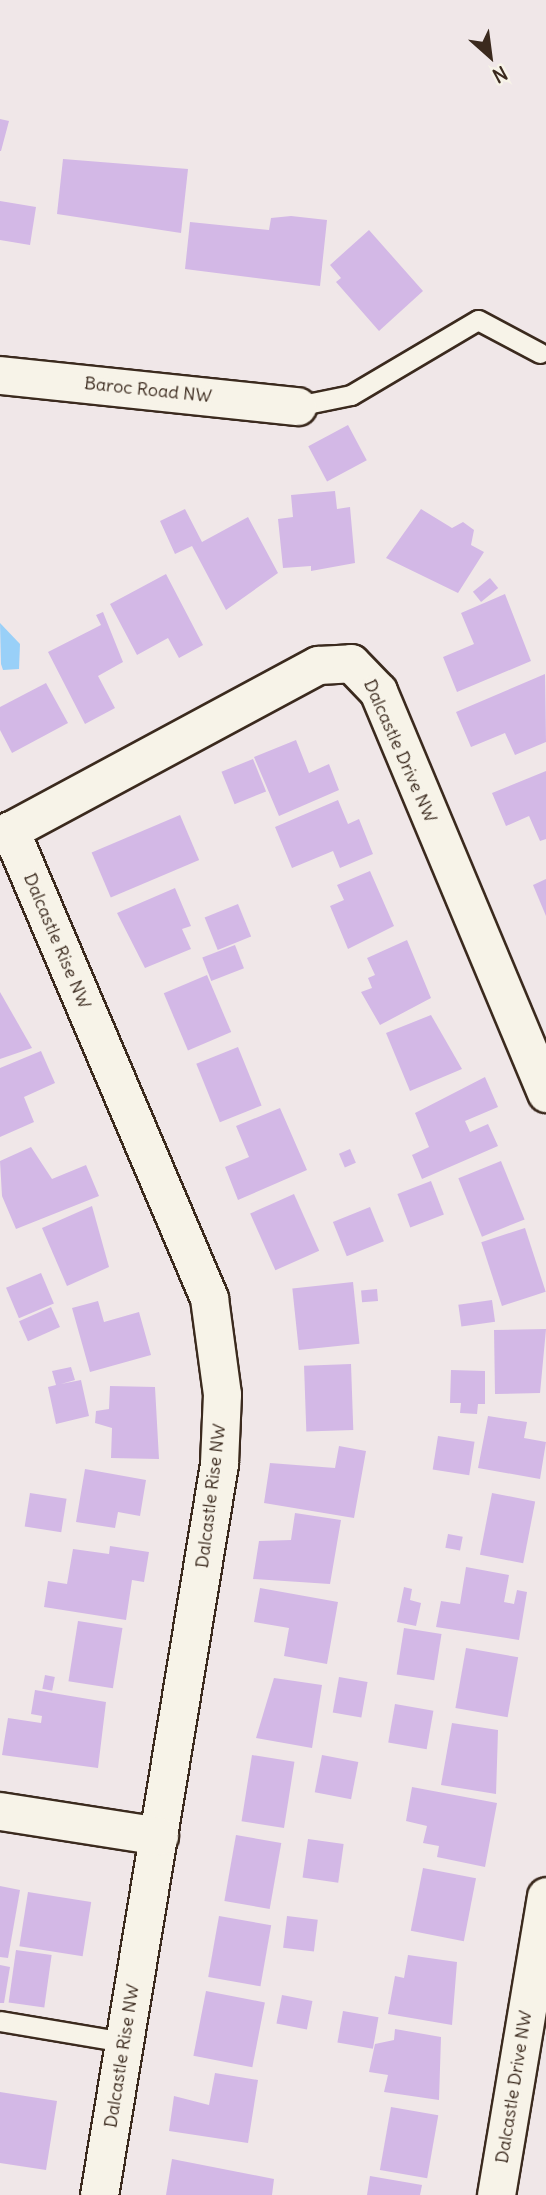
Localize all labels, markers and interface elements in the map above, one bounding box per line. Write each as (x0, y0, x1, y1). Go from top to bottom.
north arrow (455, 21, 525, 91)
text: N (488, 61, 511, 88)
street label: Baroc Road NW (83, 373, 213, 407)
street label: Dalcastle Drive NW (359, 676, 441, 826)
street label: Dalcastle Rise NW (19, 870, 95, 1012)
street label: Dalcastle Rise NW (191, 1423, 231, 1569)
street label: Dalcastle Rise NW (100, 1983, 144, 2129)
street label: Dalcastle Drive NW (491, 2009, 537, 2165)

